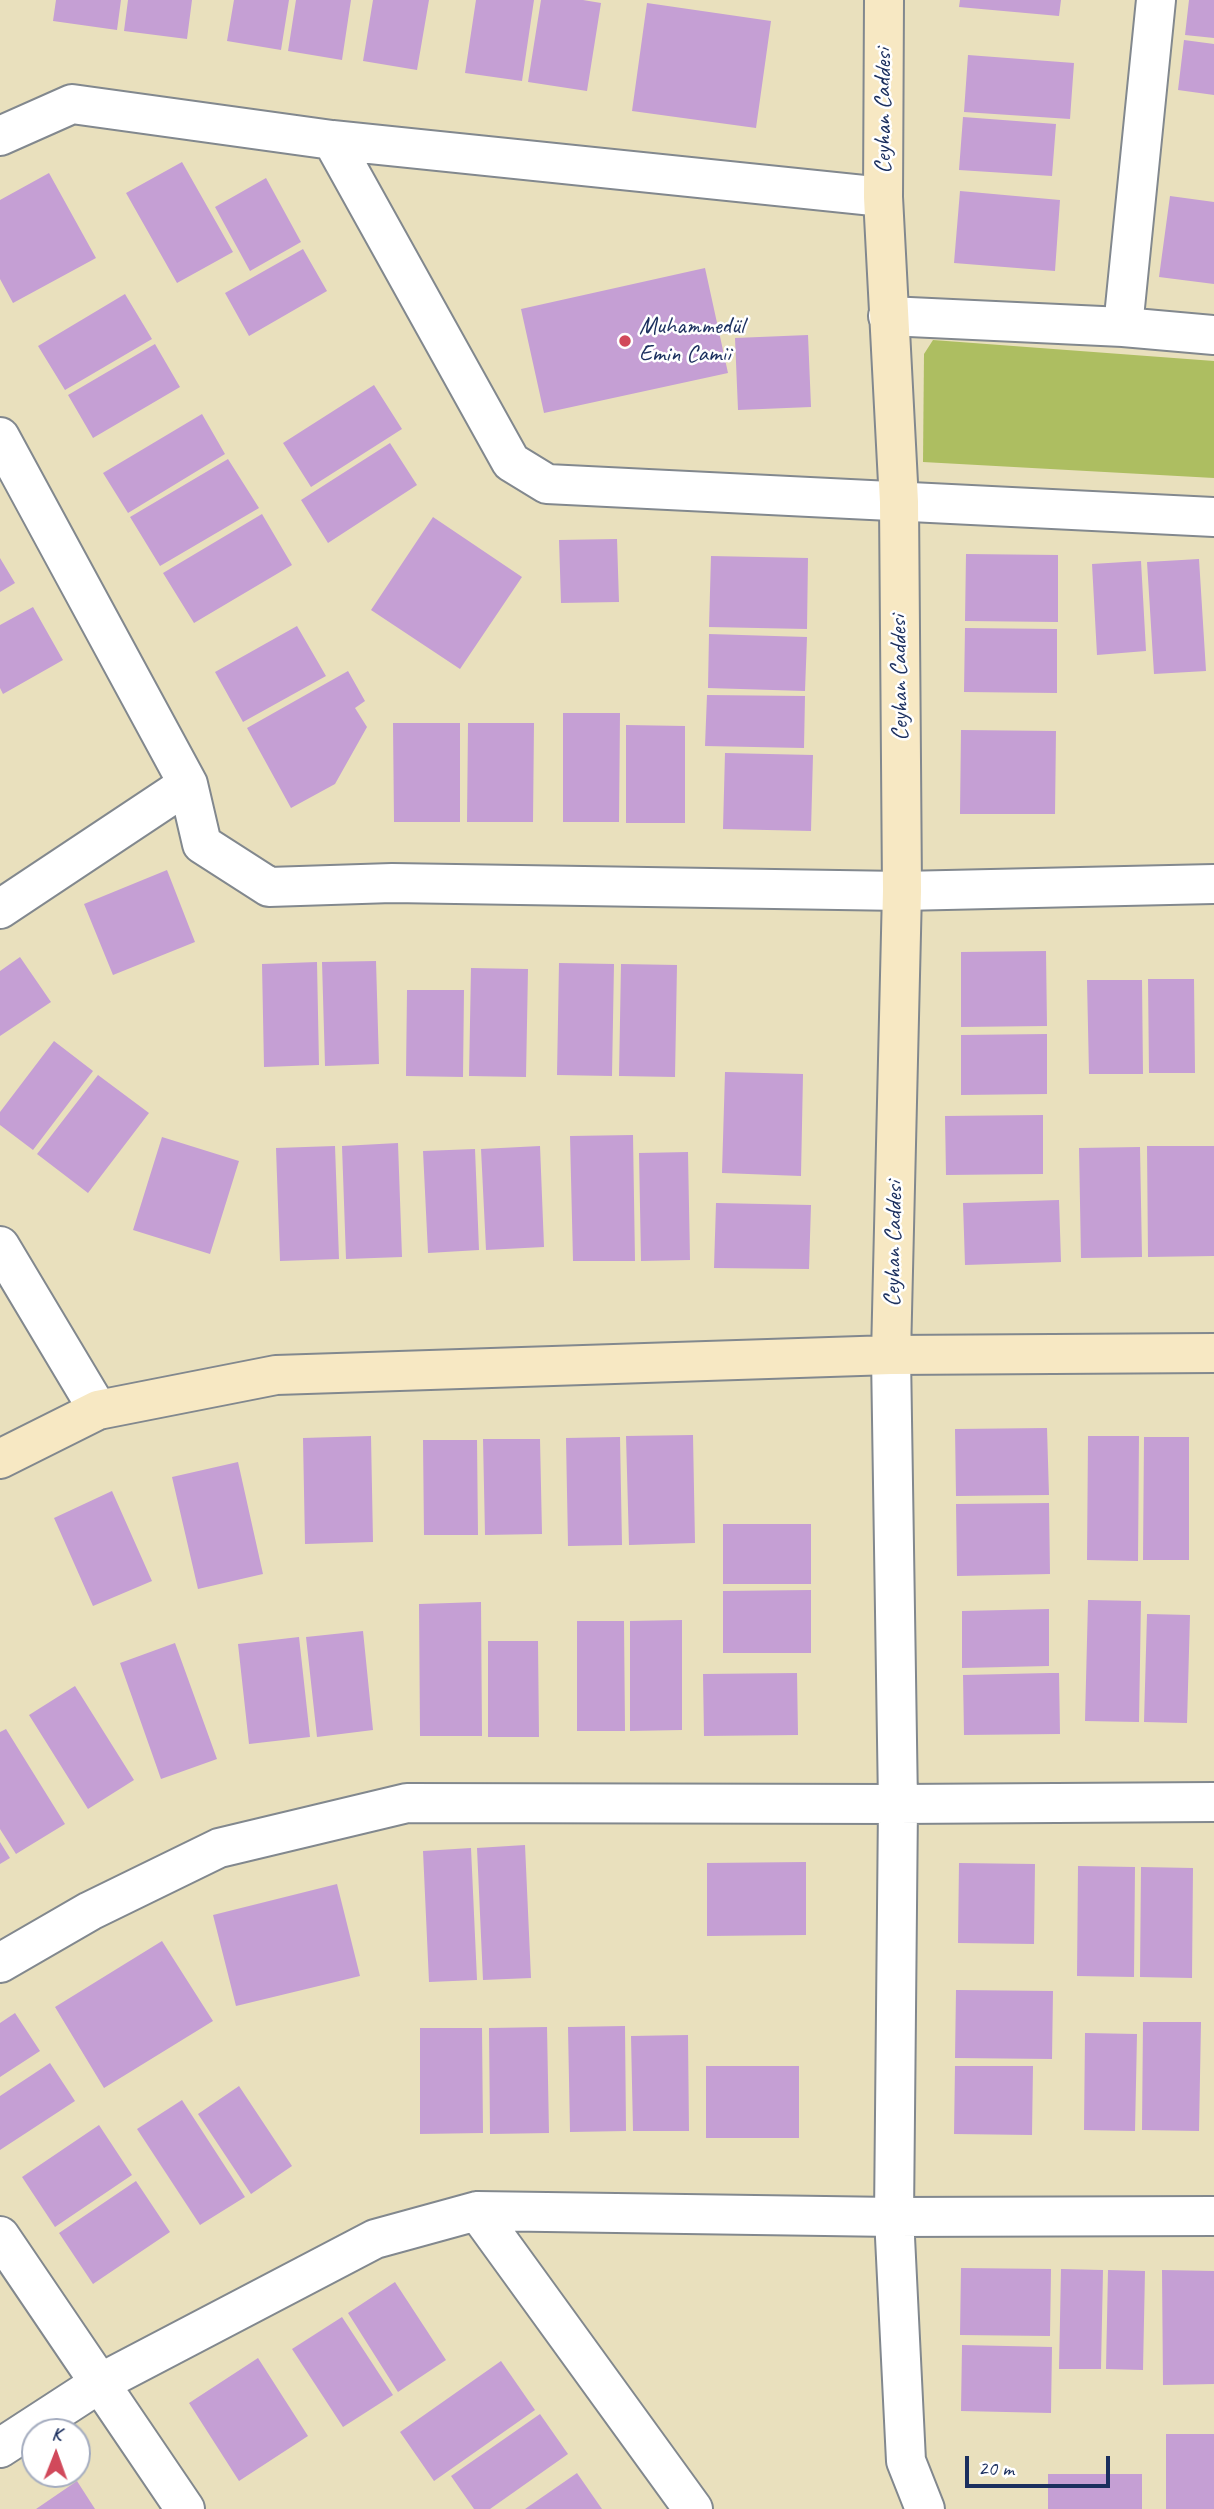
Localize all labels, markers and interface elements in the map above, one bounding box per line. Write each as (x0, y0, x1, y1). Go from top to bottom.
street label: Ceyhan Caddesi (870, 48, 898, 174)
place label: Muhammedül Emin Camii (639, 313, 744, 369)
marker: Muhammedül Emin Camii (617, 333, 633, 349)
street label: Ceyhan Caddesi (885, 615, 915, 741)
street label: Ceyhan Caddesi (879, 1181, 909, 1307)
north arrow (21, 2418, 91, 2488)
text: K (51, 2422, 61, 2446)
scale bar (969, 2442, 1114, 2486)
text: 20 m (978, 2455, 1014, 2481)

